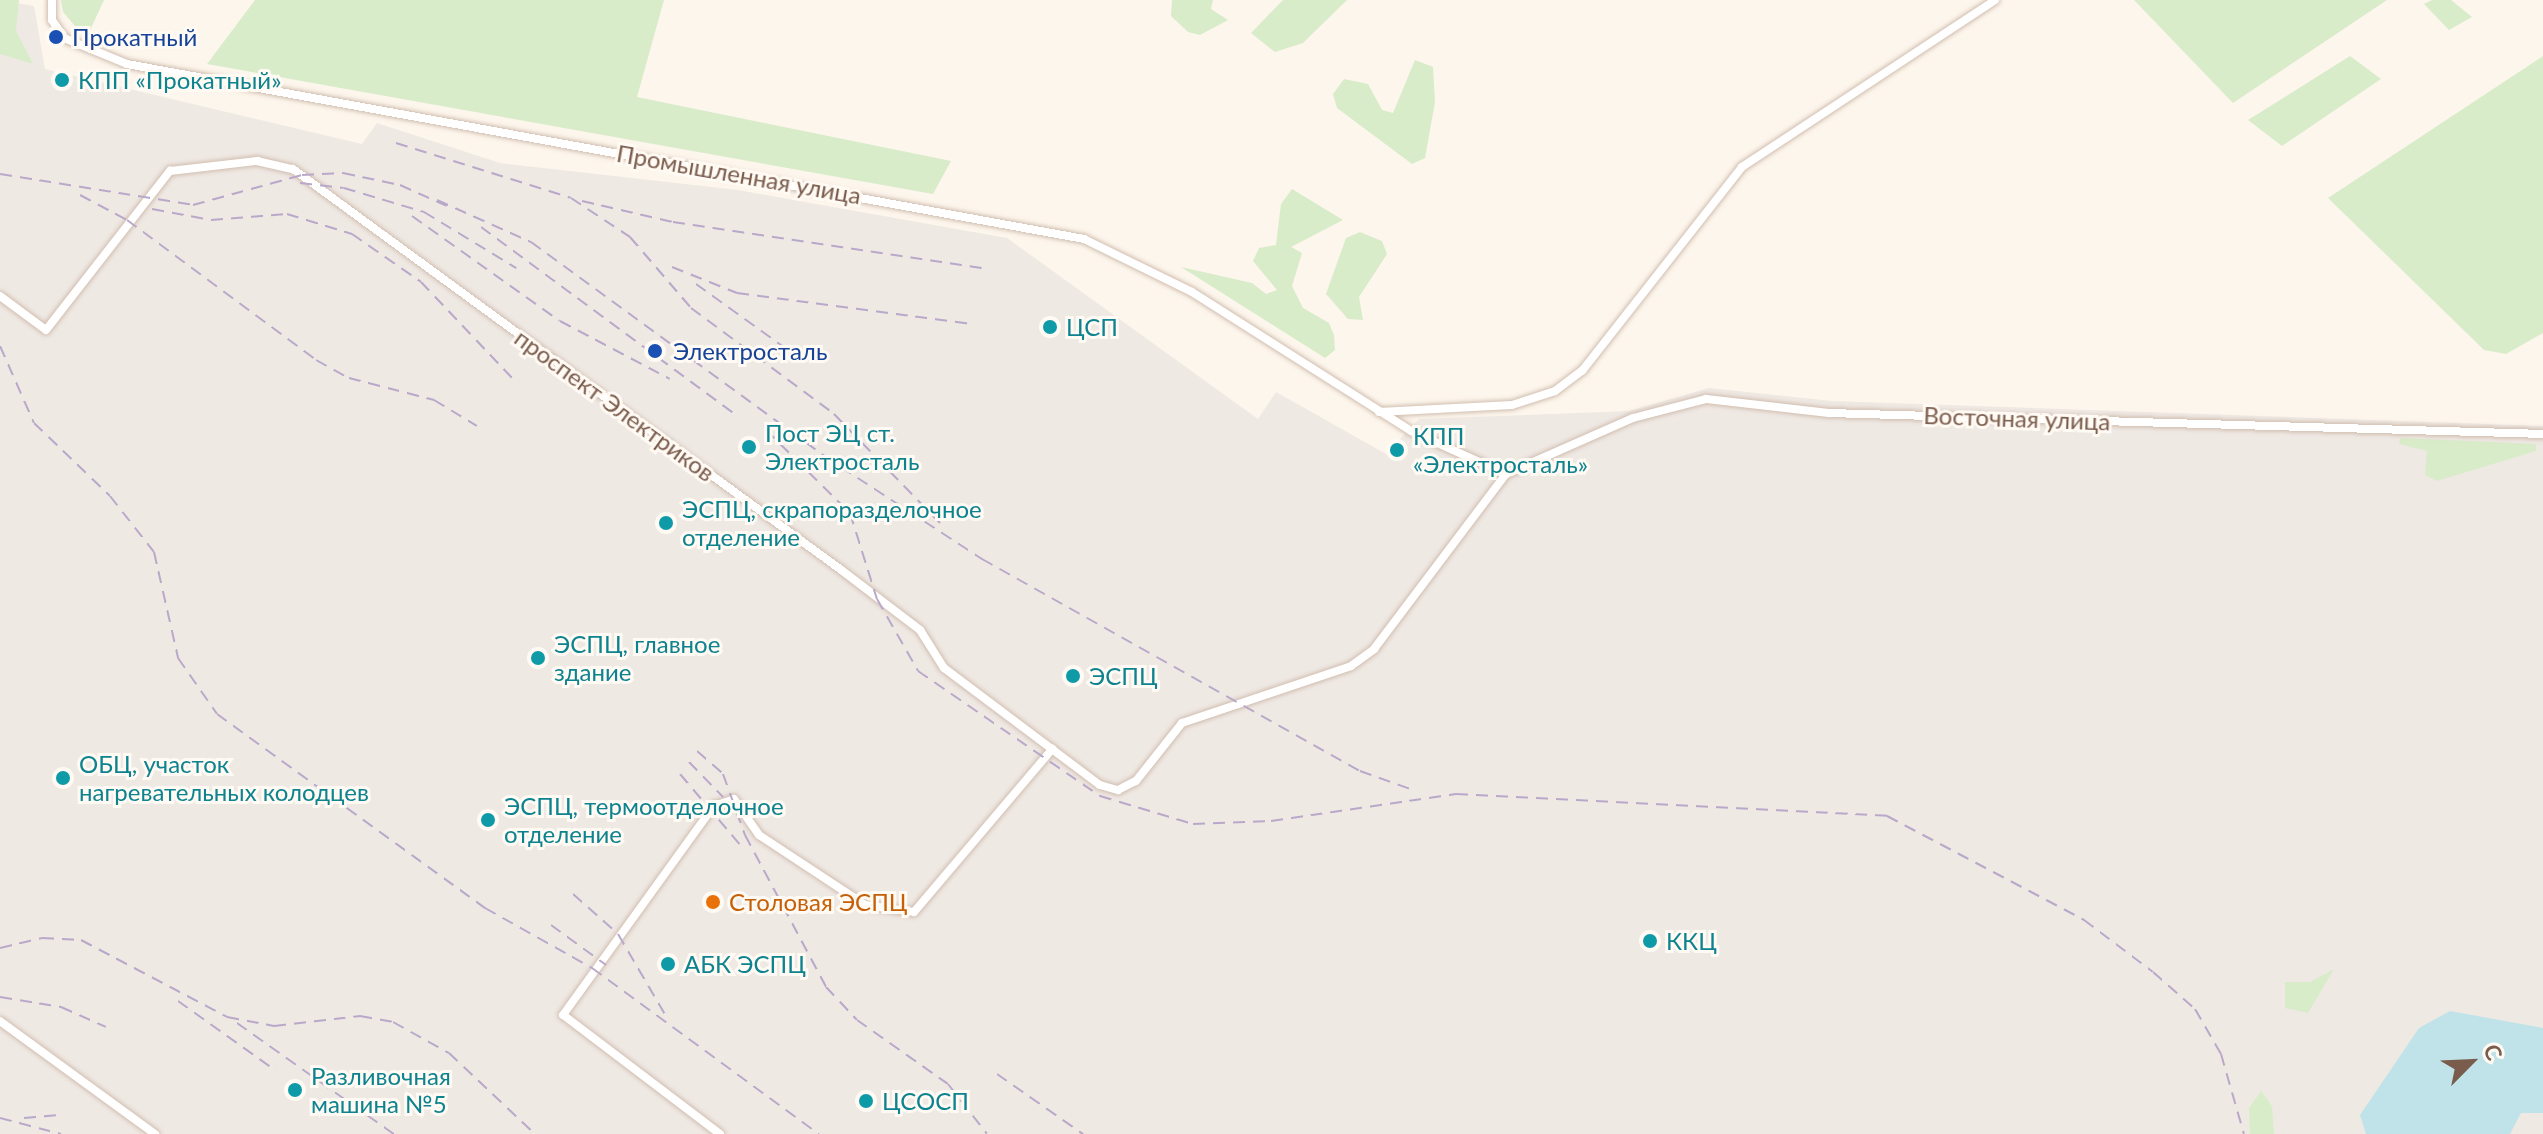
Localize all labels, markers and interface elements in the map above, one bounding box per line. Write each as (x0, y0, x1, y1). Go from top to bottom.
place label: Прокатный (72, 23, 197, 51)
marker: Прокатный (47, 28, 65, 46)
place label: КПП «Прокатный» (78, 66, 281, 94)
marker: КПП «Прокатный» (53, 71, 71, 89)
street label: Промышленная улица (615, 138, 863, 210)
place label: ЦСП (1066, 313, 1118, 341)
marker: ЦСП (1041, 318, 1059, 336)
street label: проспект Электриков (509, 323, 721, 487)
place label: Электросталь (673, 337, 827, 365)
marker: Электросталь (644, 340, 666, 362)
street label: Восточная улица (1923, 400, 2111, 436)
place label: Пост ЭЦ ст. Электросталь (765, 419, 919, 475)
place label: КПП «Электросталь» (1413, 422, 1588, 478)
marker: Пост ЭЦ ст. Электросталь (740, 438, 758, 456)
marker: КПП «Электросталь» (1388, 441, 1406, 459)
place label: ЭСПЦ, скрапоразделочное отделение (682, 495, 982, 551)
marker: ЭСПЦ, скрапоразделочное отделение (657, 514, 675, 532)
place label: ЭСПЦ, главное здание (554, 630, 720, 686)
marker: ЭСПЦ, главное здание (529, 649, 547, 667)
place label: ЭСПЦ (1089, 662, 1158, 690)
marker: ЭСПЦ (1064, 667, 1082, 685)
place label: ОБЦ, участок нагревательных колодцев (79, 750, 369, 806)
marker: ОБЦ, участок нагревательных колодцев (54, 769, 72, 787)
place label: ЭСПЦ, термоотделочное отделение (504, 792, 784, 848)
marker: ЭСПЦ, термоотделочное отделение (479, 811, 497, 829)
place label: Столовая ЭСПЦ (729, 888, 907, 916)
marker: Столовая ЭСПЦ (704, 893, 722, 911)
place label: ККЦ (1666, 927, 1717, 955)
marker: ККЦ (1641, 932, 1659, 950)
place label: АБК ЭСПЦ (684, 950, 806, 978)
marker: АБК ЭСПЦ (659, 955, 677, 973)
north arrow (2431, 1022, 2511, 1102)
text: С (2478, 1040, 2509, 1064)
place label: Разливочная машина №5 (311, 1062, 451, 1118)
marker: Разливочная машина №5 (286, 1081, 304, 1099)
place label: ЦСОСП (882, 1087, 969, 1115)
marker: ЦСОСП (857, 1092, 875, 1110)

